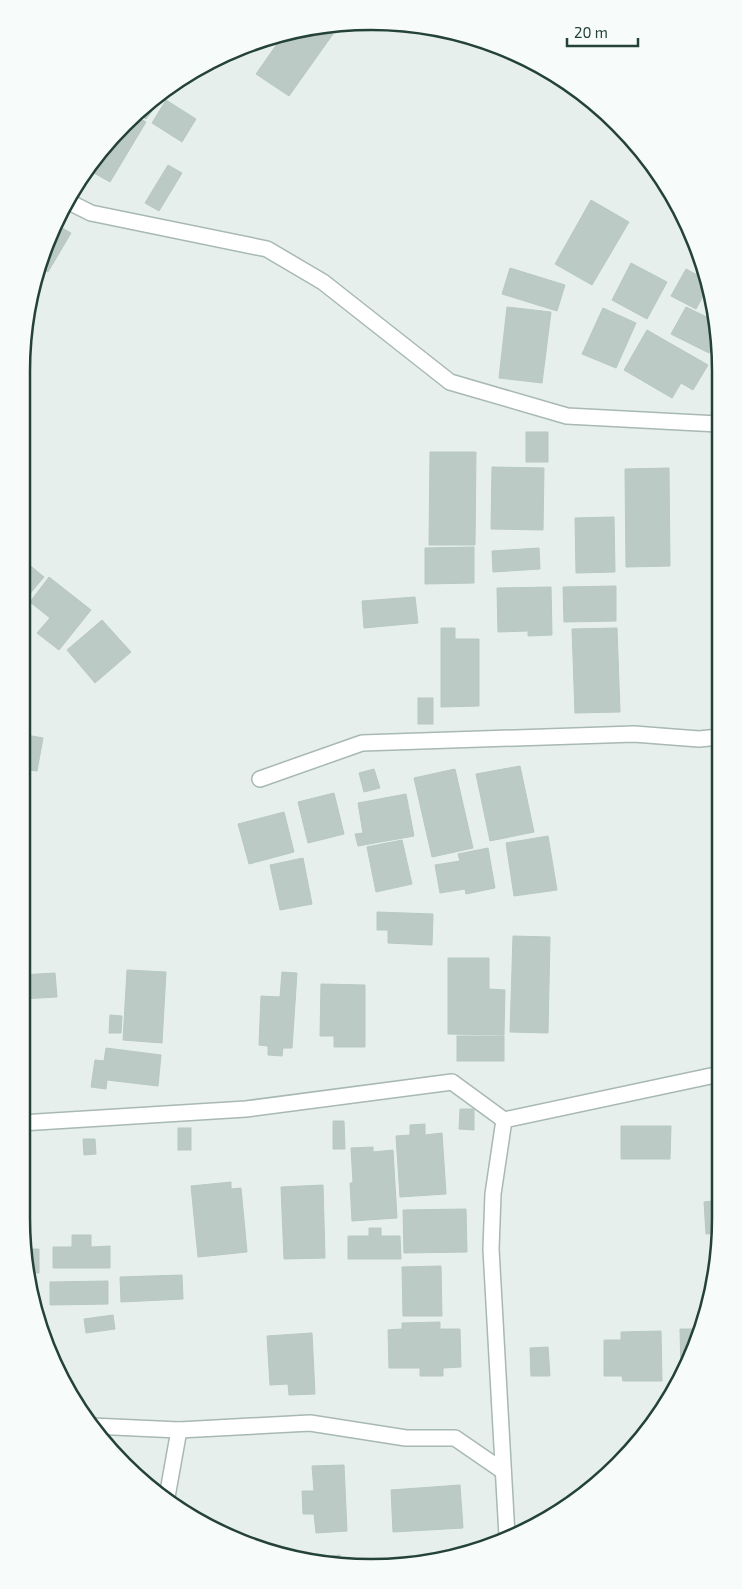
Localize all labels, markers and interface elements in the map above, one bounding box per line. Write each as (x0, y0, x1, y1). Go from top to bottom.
scale bar (567, 15, 638, 47)
text: 20 m (574, 23, 608, 41)

